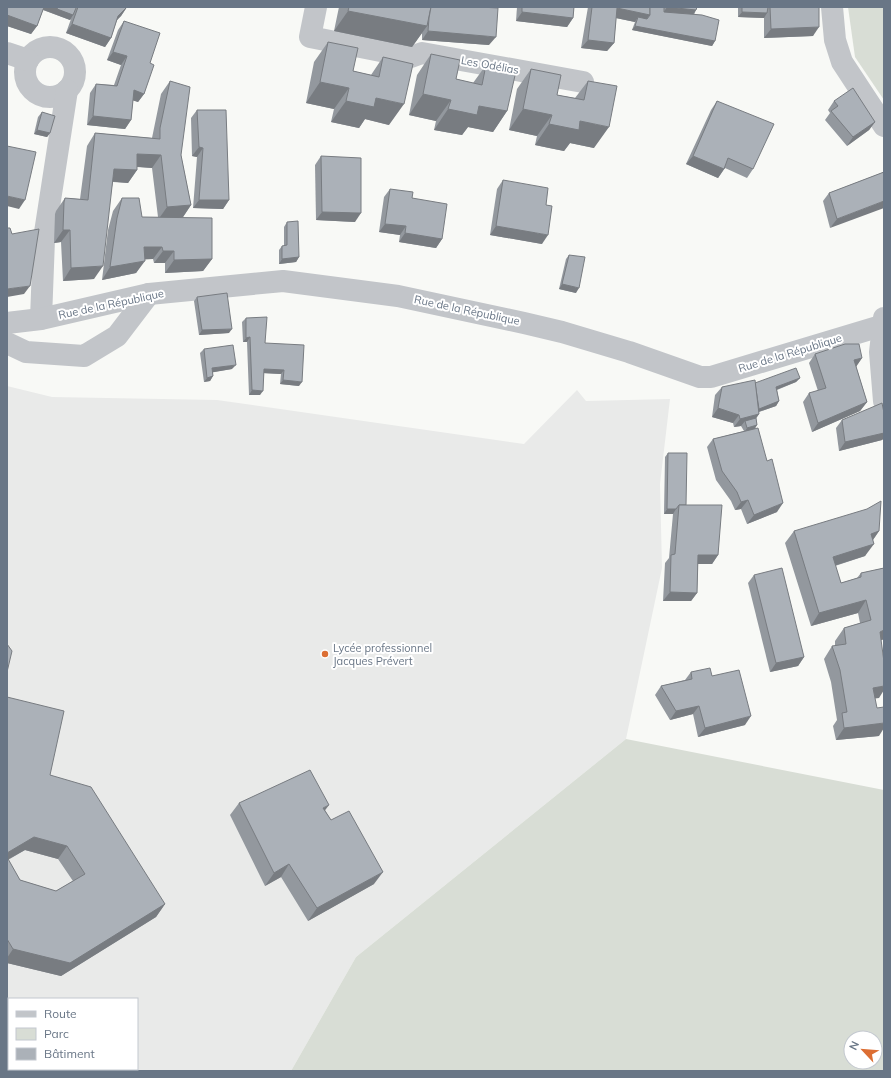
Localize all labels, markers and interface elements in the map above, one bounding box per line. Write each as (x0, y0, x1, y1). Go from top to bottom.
street label: Les Odélias (460, 53, 520, 77)
street label: Rue de la République (57, 286, 165, 322)
street label: Rue de la République (413, 292, 521, 328)
street label: Rue de la République (737, 331, 843, 375)
place label: Lycée professionnel Jacques Prévert (333, 641, 432, 668)
marker: Lycée professionnel Jacques Prévert (320, 649, 330, 659)
legend (8, 998, 138, 1070)
text: Route (44, 1006, 77, 1021)
text: Parc (44, 1026, 69, 1041)
north arrow (843, 1030, 883, 1070)
text: N (846, 1039, 862, 1052)
text: Bâtiment (44, 1046, 95, 1061)

